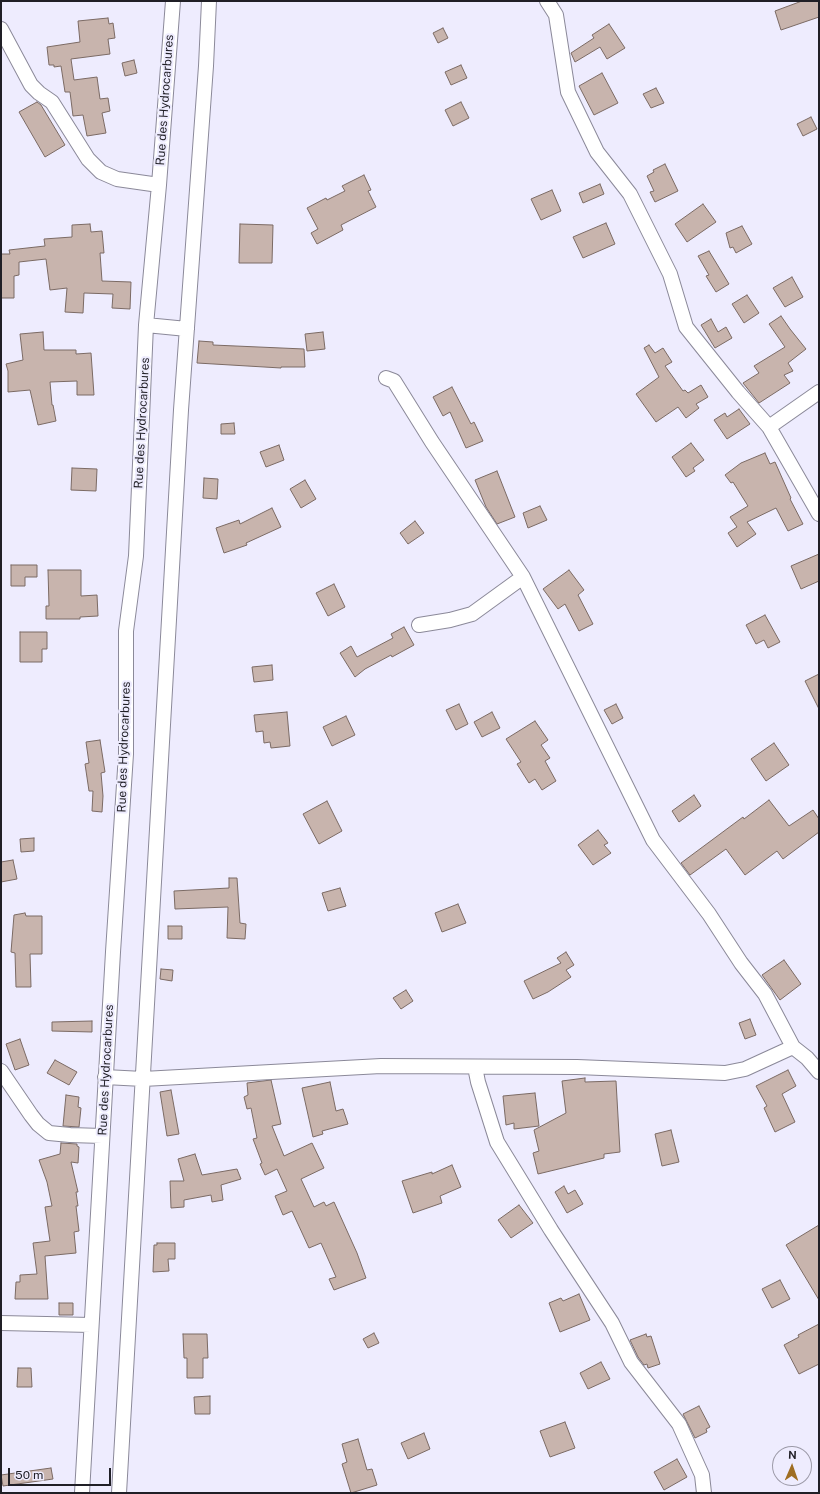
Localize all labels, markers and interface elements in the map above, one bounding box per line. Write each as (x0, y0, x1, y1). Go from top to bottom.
street label: Rue des Hydrocarbures (153, 34, 177, 166)
street label: Rue des Hydrocarbures (131, 357, 153, 489)
street label: Rue des Hydrocarbures (115, 681, 133, 813)
street label: Rue des Hydrocarbures (95, 1004, 117, 1136)
north arrow (772, 1446, 812, 1486)
text: N (788, 1449, 797, 1461)
scale bar (10, 1460, 113, 1486)
text: 50 m (15, 1468, 43, 1482)

